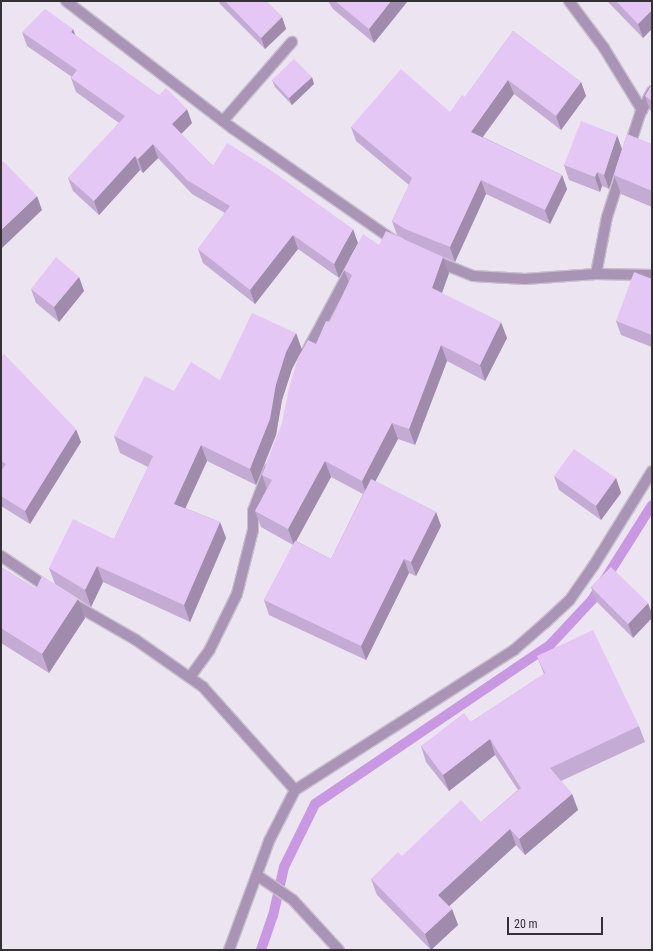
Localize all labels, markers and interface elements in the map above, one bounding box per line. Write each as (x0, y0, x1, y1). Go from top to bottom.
scale bar (509, 909, 605, 935)
text: 20 m (514, 917, 538, 931)

